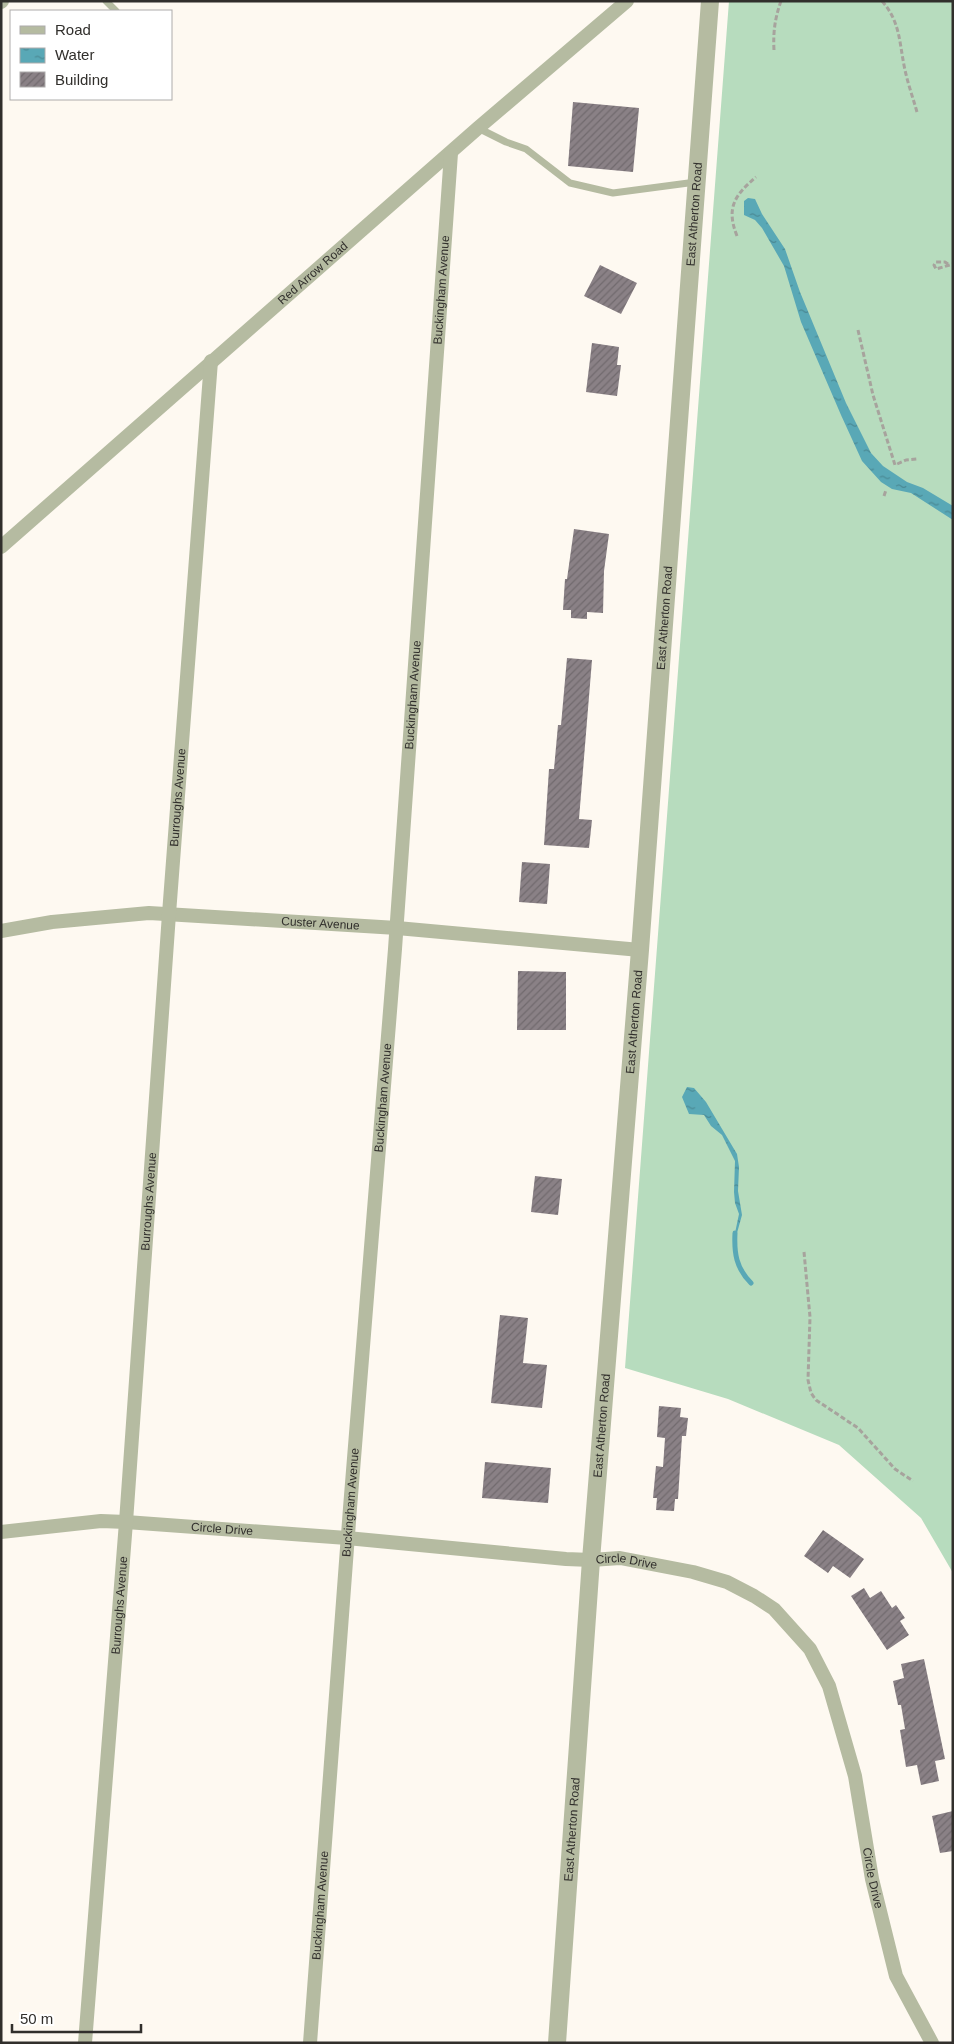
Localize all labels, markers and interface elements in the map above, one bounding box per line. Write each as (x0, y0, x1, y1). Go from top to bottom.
legend (10, 10, 172, 100)
text: Road (55, 21, 91, 38)
text: Water (55, 46, 94, 63)
text: Building (55, 71, 108, 88)
street label: East Atherton Road (683, 162, 705, 267)
street label: Buckingham Avenue (431, 235, 452, 345)
street label: Red Arrow Road (275, 239, 351, 307)
street label: East Atherton Road (654, 566, 675, 671)
street label: Buckingham Avenue (402, 640, 424, 750)
street label: Burroughs Avenue (167, 747, 189, 847)
street label: Custer Avenue (281, 914, 360, 933)
street label: East Atherton Road (623, 969, 645, 1074)
street label: Buckingham Avenue (372, 1042, 394, 1153)
street label: Burroughs Avenue (138, 1151, 159, 1251)
street label: East Atherton Road (591, 1373, 613, 1478)
street label: Buckingham Avenue (339, 1447, 362, 1558)
street label: Circle Drive (191, 1520, 254, 1538)
street label: Circle Drive (595, 1551, 659, 1572)
street label: Burroughs Avenue (109, 1555, 130, 1655)
street label: East Atherton Road (561, 1777, 583, 1882)
street label: Circle Drive (860, 1846, 886, 1910)
street label: Buckingham Avenue (309, 1850, 331, 1960)
scale bar (12, 2002, 141, 2034)
text: 50 m (20, 2010, 53, 2027)

